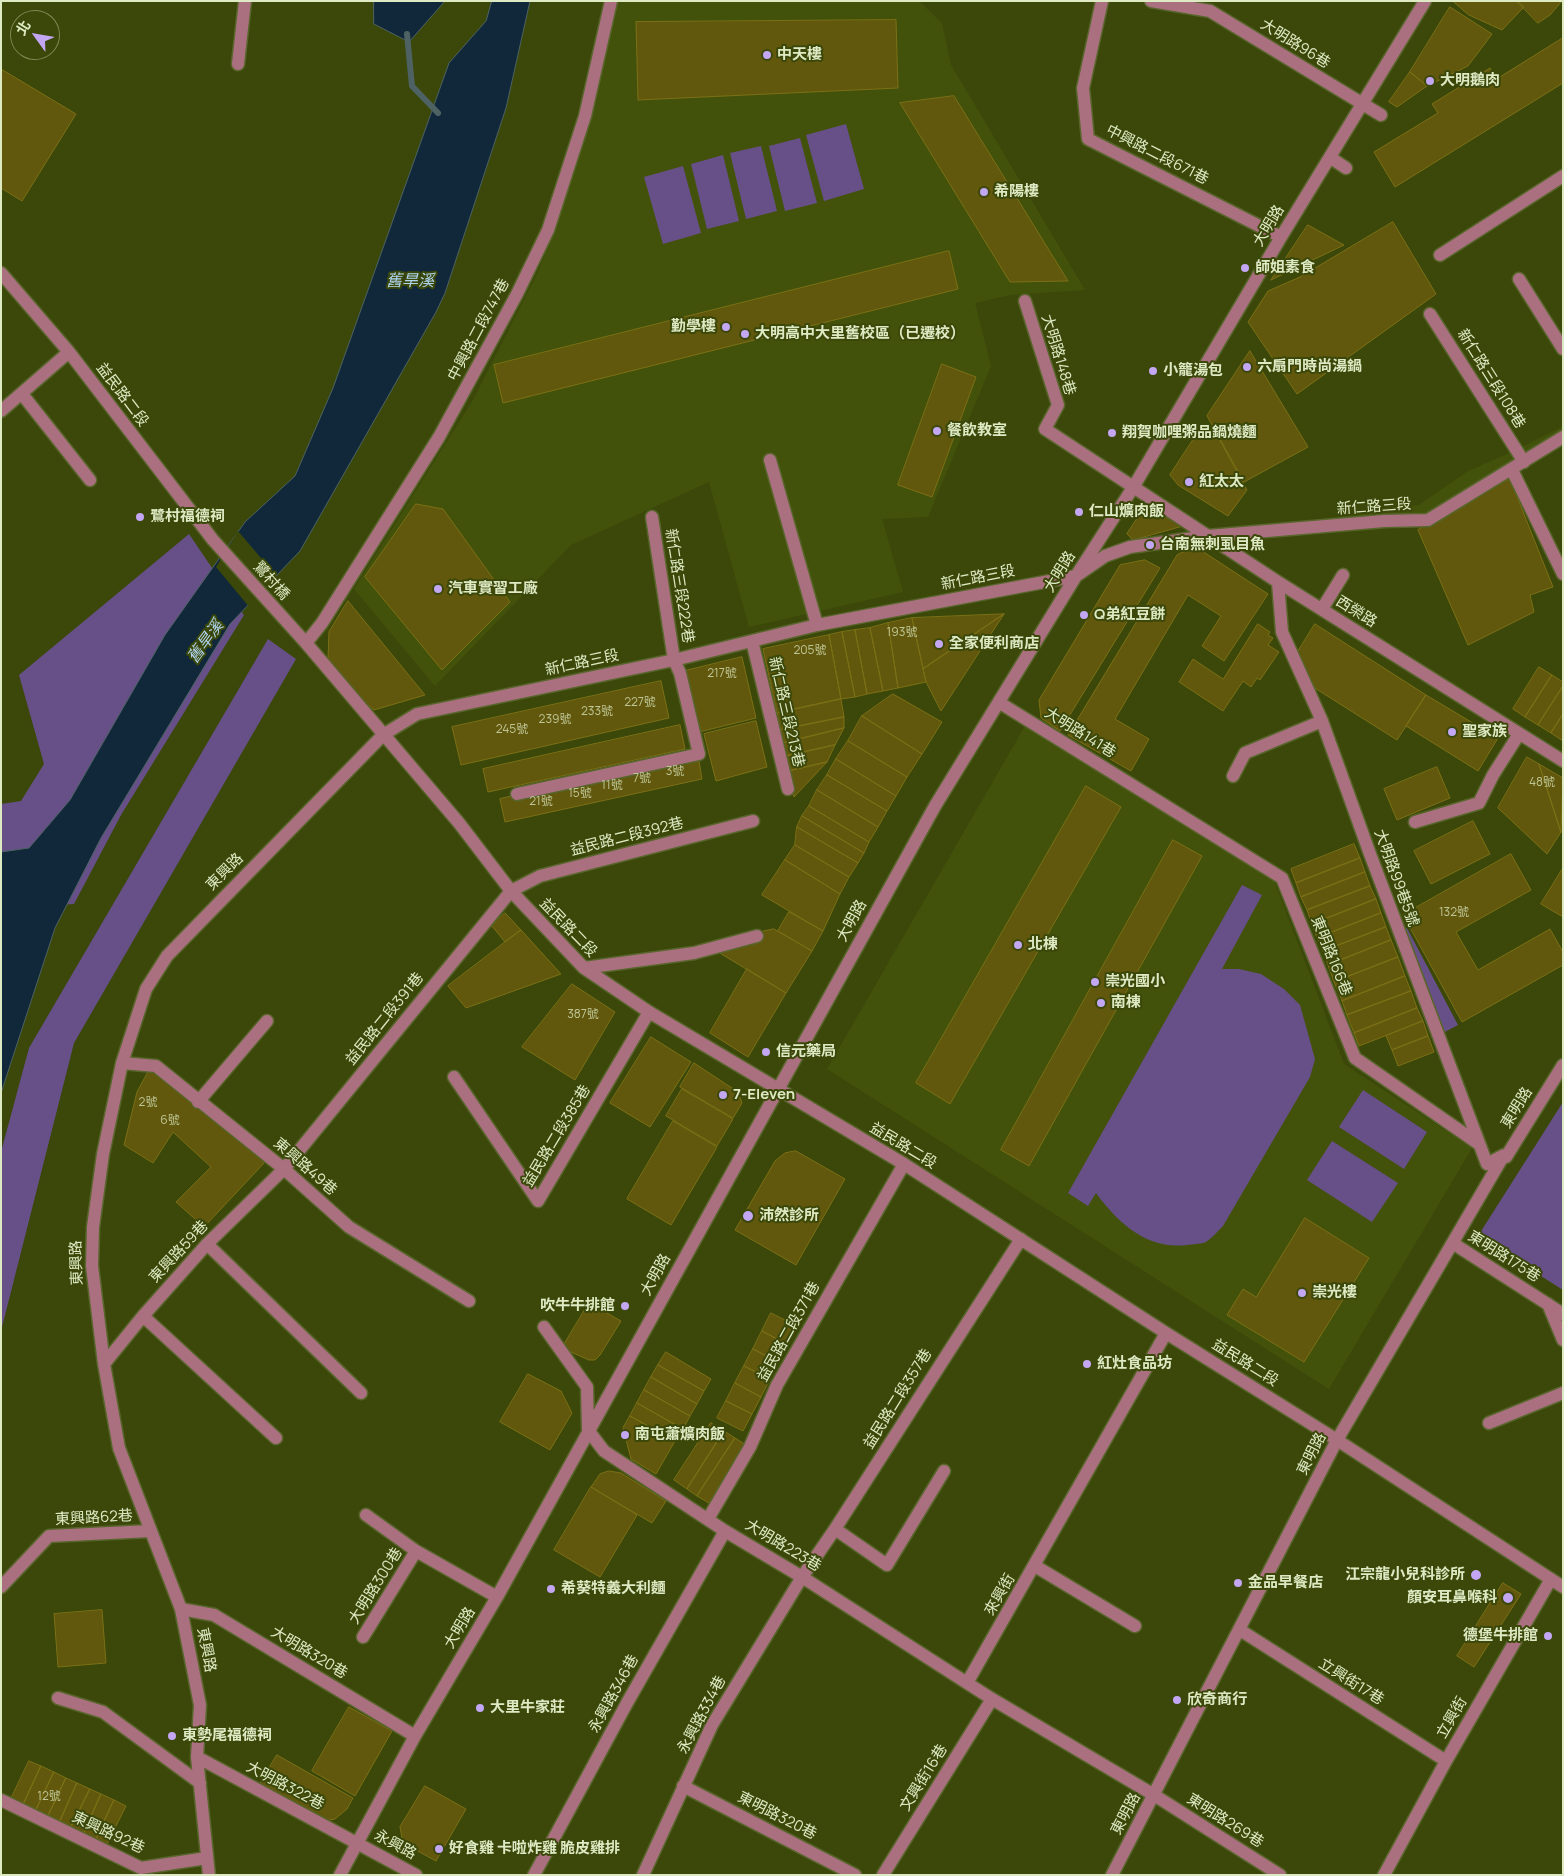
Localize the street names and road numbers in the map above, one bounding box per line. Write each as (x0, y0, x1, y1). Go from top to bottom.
street label: 大明路96巷 (1257, 16, 1333, 72)
street label: 中興路二段671巷 (1103, 121, 1211, 189)
street label: 大明路 (1250, 202, 1288, 250)
street label: 中興路二段747巷 (444, 276, 514, 384)
street label: 大明路148巷 (1037, 312, 1079, 398)
street label: 新仁路三段108巷 (1453, 326, 1529, 432)
street label: 益民路二段 (92, 360, 152, 430)
street label: 新仁路三段 (1336, 495, 1412, 519)
street label: 新仁路三段222巷 (661, 527, 697, 645)
street label: 大明路 (1040, 548, 1080, 596)
street label: 鷺村橋 (249, 558, 293, 604)
street label: 新仁路三段 (939, 562, 1017, 594)
street label: 西榮路 (1332, 592, 1380, 632)
street label: 新仁路三段 (543, 646, 621, 680)
street label: 新仁路三段213巷 (765, 655, 807, 769)
street label: 大明路141巷 (1041, 704, 1119, 762)
street label: 益民路二段392巷 (568, 814, 686, 860)
street label: 大明路99巷5號 (1370, 827, 1422, 929)
street label: 東興路 (203, 850, 247, 894)
street label: 益民路二段 (535, 895, 601, 961)
street label: 大明路 (833, 897, 871, 945)
street label: 東明路166巷 (1307, 913, 1355, 999)
street label: 益民路二段391巷 (342, 969, 428, 1069)
street label: 益民路二段385巷 (519, 1082, 595, 1190)
street label: 東明路 (1497, 1084, 1537, 1132)
street label: 益民路二段 (866, 1119, 940, 1173)
street label: 東興路49巷 (270, 1135, 340, 1199)
street label: 東興路59巷 (146, 1217, 212, 1287)
street label: 東明路175巷 (1464, 1228, 1544, 1286)
street label: 東興路 (67, 1240, 87, 1286)
street label: 大明路 (637, 1251, 675, 1299)
street label: 益民路二段371巷 (754, 1279, 824, 1385)
street label: 益民路二段 (1208, 1335, 1282, 1391)
street label: 益民路二段357巷 (860, 1346, 936, 1452)
street label: 東明路 (1294, 1430, 1330, 1478)
street label: 東興路62巷 (55, 1507, 133, 1529)
street label: 大明路223巷 (742, 1516, 824, 1576)
street label: 大明路300巷 (345, 1545, 407, 1627)
street label: 來興街 (981, 1571, 1019, 1619)
street label: 大明路 (441, 1604, 479, 1652)
street label: 大明路320巷 (268, 1623, 350, 1683)
street label: 東興路 (193, 1626, 219, 1674)
street label: 永興路346巷 (585, 1652, 643, 1736)
street label: 立興街17巷 (1315, 1655, 1387, 1709)
street label: 永興路334巷 (674, 1673, 730, 1757)
street label: 立興街 (1433, 1694, 1471, 1742)
street label: 文興街16巷 (896, 1741, 952, 1815)
street label: 大明路322巷 (243, 1758, 327, 1814)
street label: 東明路320巷 (735, 1788, 819, 1844)
street label: 東明路 (1107, 1790, 1145, 1838)
street label: 東明路269巷 (1183, 1790, 1267, 1852)
street label: 東興路92巷 (69, 1808, 147, 1858)
street label: 永興路 (371, 1826, 419, 1864)

